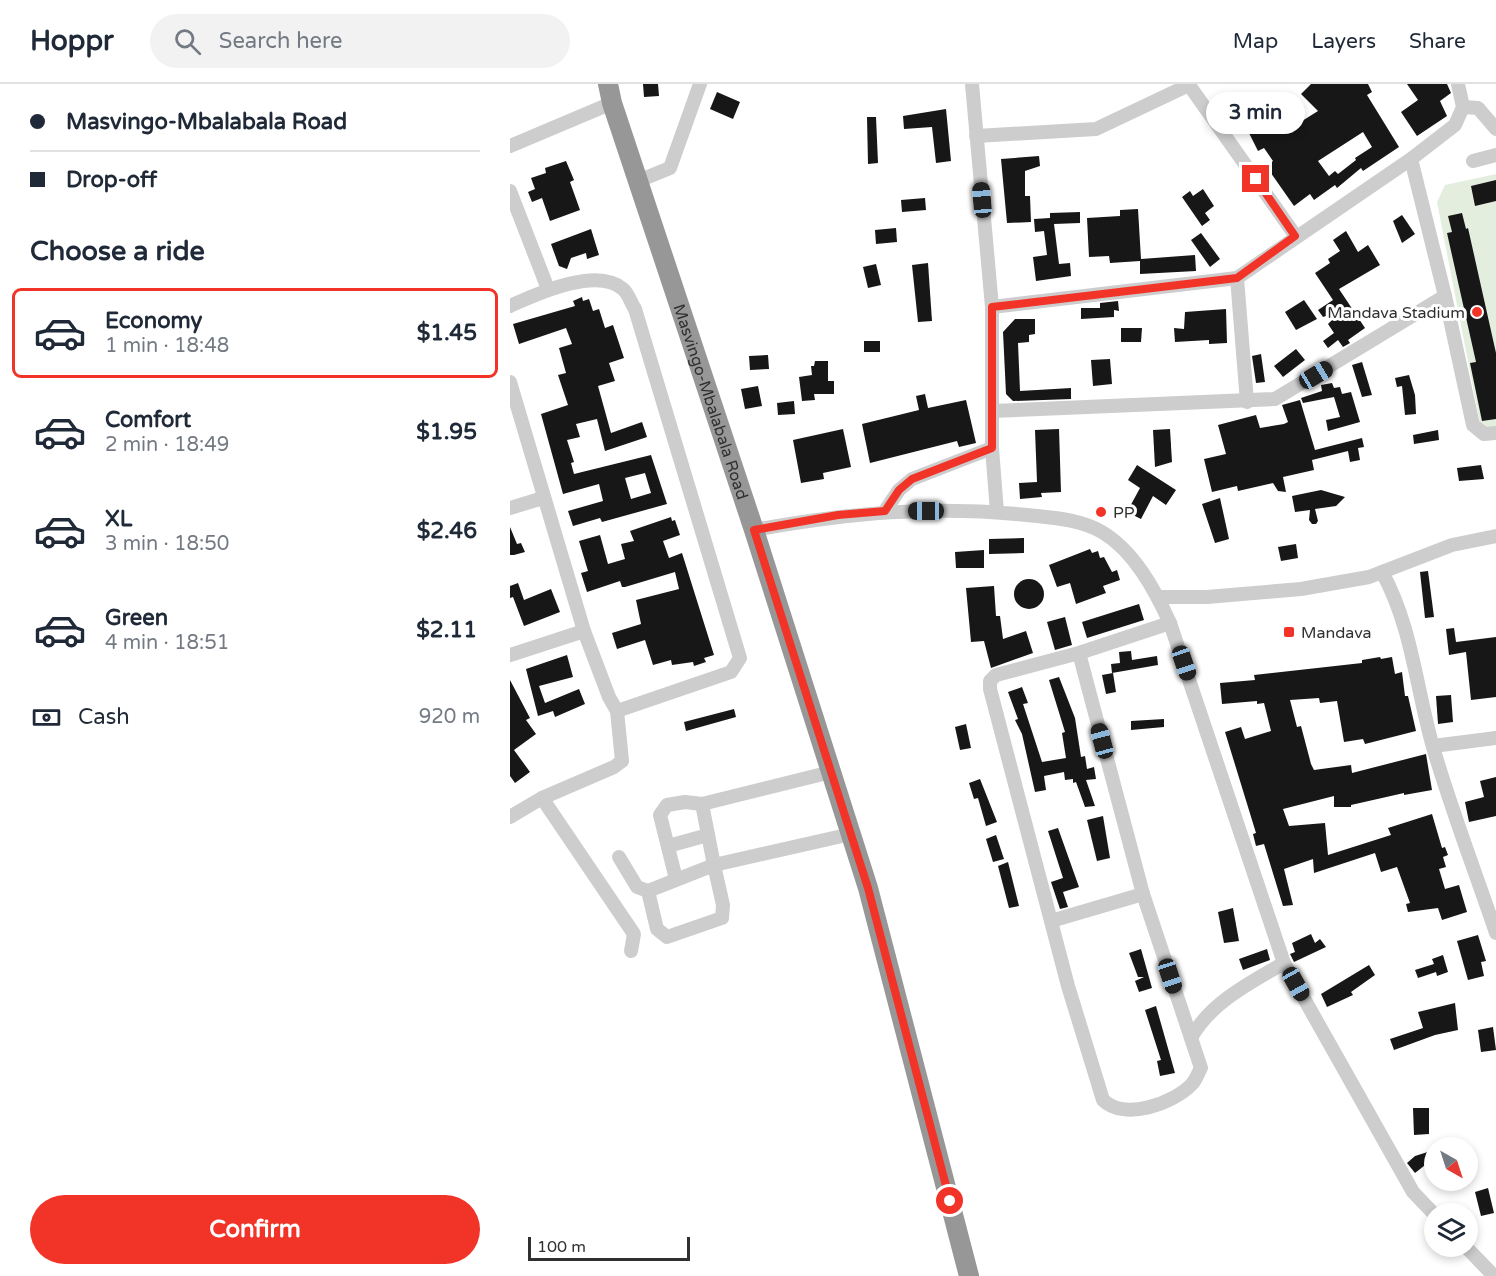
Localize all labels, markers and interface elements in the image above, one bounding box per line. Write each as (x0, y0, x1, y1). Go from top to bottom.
search box (150, 14, 570, 68)
text: Hoppr (30, 24, 114, 58)
icon: search (171, 25, 204, 58)
text: Search here (219, 28, 343, 54)
text: Map (1233, 29, 1278, 54)
text: Layers (1311, 29, 1376, 54)
text: Share (1409, 29, 1466, 54)
callout: 3 min (1206, 92, 1305, 134)
text: 3 min (1229, 101, 1282, 125)
text: Masvingo-Mbalabala Road (66, 109, 347, 135)
route end (1242, 165, 1269, 192)
text: Drop-off (66, 167, 157, 193)
car (971, 181, 993, 219)
text: Choose a ride (30, 235, 205, 268)
street label: Masvingo-Mbalabala Road (669, 302, 752, 502)
place label: Mandava Stadium (1327, 303, 1465, 323)
marker: Mandava Stadium (1470, 305, 1484, 319)
icon: car (33, 306, 87, 360)
text: Economy (105, 308, 202, 334)
text: $1.45 (417, 320, 477, 346)
text: 1 min · 18:48 (105, 334, 229, 358)
car (1296, 358, 1336, 392)
icon: car (33, 405, 87, 459)
text: Comfort (105, 407, 191, 433)
text: $1.95 (416, 419, 477, 445)
text: 2 min · 18:49 (105, 433, 229, 457)
car (908, 502, 944, 520)
place label: PP (1113, 503, 1135, 523)
icon: car (33, 504, 87, 558)
marker: PP (1094, 505, 1108, 519)
text: XL (105, 506, 132, 532)
text: $2.46 (417, 518, 477, 544)
text: 3 min · 18:50 (105, 532, 229, 556)
icon: car (33, 603, 87, 657)
text: Green (105, 605, 168, 631)
text: $2.11 (416, 617, 477, 643)
place label: Mandava (1301, 623, 1372, 643)
marker: Mandava (1282, 625, 1296, 639)
text: 4 min · 18:51 (105, 631, 229, 655)
car (1170, 643, 1198, 683)
icon: cash (30, 701, 63, 734)
text: Cash (78, 704, 130, 730)
text: 920 m (419, 705, 480, 729)
car (1089, 721, 1115, 761)
car (1156, 956, 1184, 996)
car (1279, 964, 1313, 1004)
north arrow (1424, 1137, 1478, 1191)
map controls (1424, 1137, 1478, 1257)
route start (936, 1187, 963, 1214)
button: Confirm (30, 1195, 480, 1264)
button: layers (1424, 1203, 1478, 1257)
scale bar (528, 1234, 690, 1262)
text: 100 m (537, 1237, 586, 1257)

